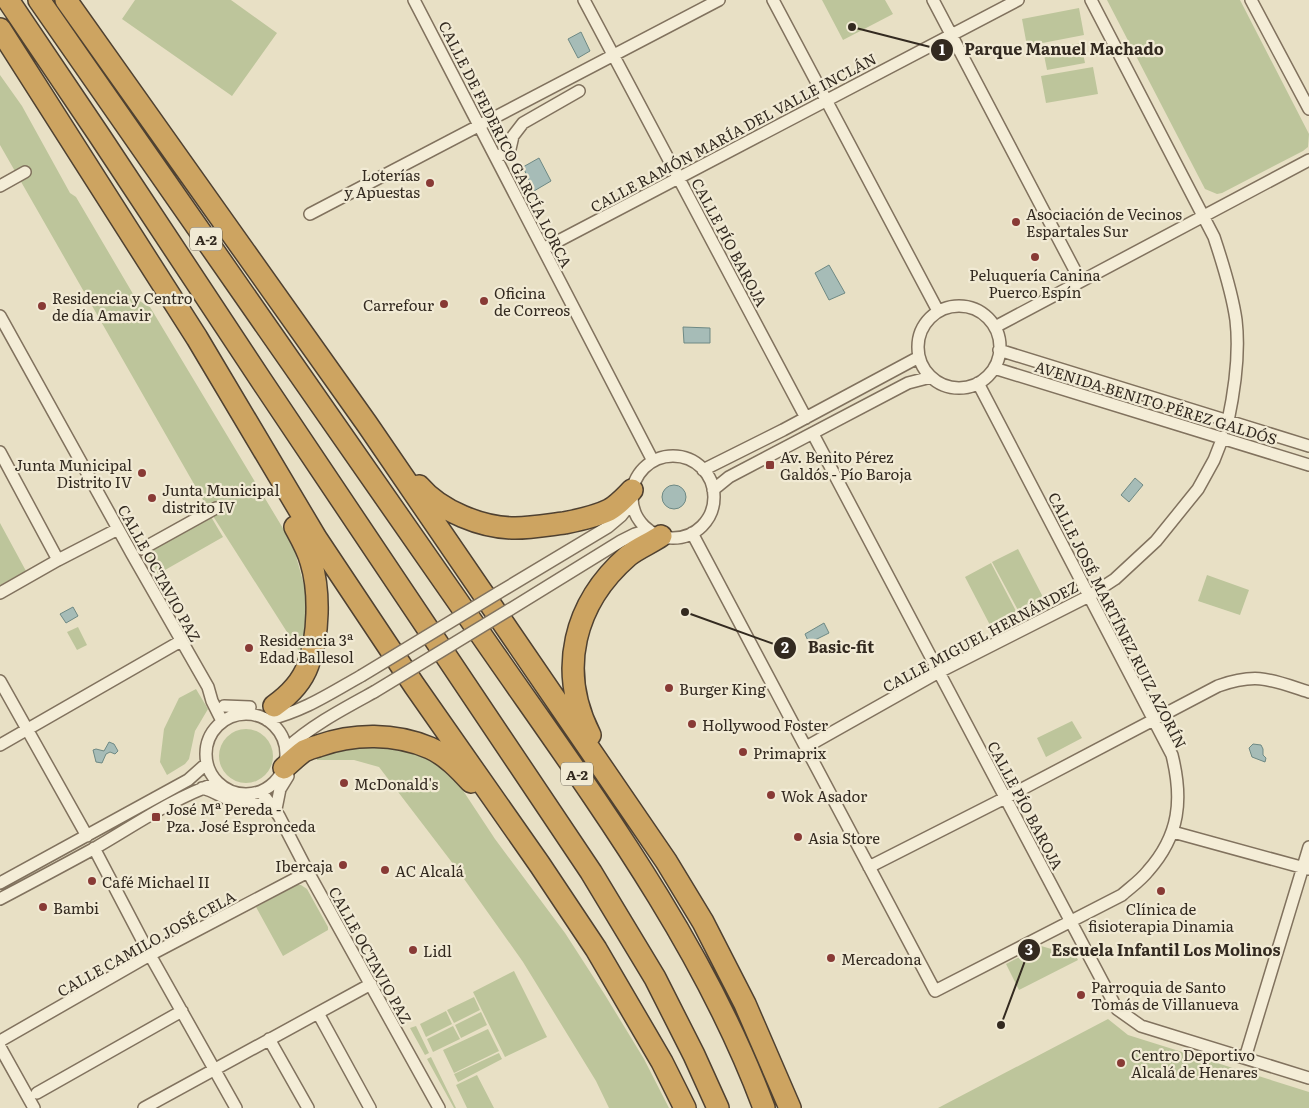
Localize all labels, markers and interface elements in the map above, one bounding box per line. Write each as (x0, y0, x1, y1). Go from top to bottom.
street label: CALLE DE FEDERICO GARCÍA LORCA (434, 17, 578, 271)
callout: Parque Manuel Machado (929, 34, 1173, 65)
text: Parque Manuel Machado (964, 36, 1164, 60)
text: 1 (939, 37, 945, 60)
street label: CALLE RAMÓN MARÍA DEL VALLE INCLÁN (586, 46, 880, 218)
place label: Loterías y Apuestas (344, 163, 420, 203)
street label: CALLE PÍO BAROJA (686, 174, 774, 310)
marker: Loterías y Apuestas (424, 177, 436, 189)
place label: Asociación de Vecinos Espartales Sur (1026, 202, 1182, 242)
marker: Asociación de Vecinos Espartales Sur (1010, 216, 1022, 228)
road number: A-2 (190, 228, 222, 250)
marker: Peluquería Canina Puerco Espín (1029, 251, 1041, 263)
place label: Peluquería Canina Puerco Espín (969, 263, 1102, 303)
place label: Oficina de Correos (494, 281, 570, 321)
place label: Residencia y Centro de día Amavir (52, 286, 193, 326)
place label: Carrefour (363, 293, 434, 316)
marker: Oficina de Correos (478, 295, 490, 307)
marker: Carrefour (438, 298, 450, 310)
marker: Residencia y Centro de día Amavir (36, 300, 48, 312)
street label: AVENIDA BENITO PÉREZ GALDÓS (1032, 354, 1280, 450)
place label: Av. Benito Pérez Galdós - Pío Baroja (780, 445, 913, 485)
place label: Junta Municipal Distrito IV (15, 453, 132, 493)
marker: Av. Benito Pérez Galdós - Pío Baroja (764, 459, 776, 471)
marker: Junta Municipal Distrito IV (136, 467, 148, 479)
place label: Junta Municipal distrito IV (162, 478, 279, 518)
street label: CALLE JOSÉ MARTÍNEZ RUIZ AZORÍN (1043, 488, 1193, 752)
marker: Junta Municipal distrito IV (146, 492, 158, 504)
street label: CALLE OCTAVIO PAZ (113, 500, 207, 646)
street label: CALLE MIGUEL HERNÁNDEZ (878, 574, 1082, 698)
place label: Residencia 3ª Edad Ballesol (259, 628, 354, 668)
callout: Basic-fit (773, 632, 884, 663)
text: Basic-fit (808, 634, 874, 658)
text: 2 (781, 635, 789, 658)
marker: Residencia 3ª Edad Ballesol (243, 642, 255, 654)
place label: Burger King (679, 677, 767, 700)
marker: Burger King (663, 682, 675, 694)
place label: Hollywood Foster (702, 713, 828, 736)
marker: Hollywood Foster (686, 718, 698, 730)
street label: CALLE PÍO BAROJA (982, 737, 1070, 873)
place label: Primaprix (753, 741, 827, 764)
marker: Primaprix (737, 746, 749, 758)
road number: A-2 (561, 762, 593, 786)
place label: McDonald's (354, 772, 438, 795)
marker: McDonald's (338, 777, 350, 789)
place label: Wok Asador (781, 784, 867, 807)
marker: Wok Asador (765, 789, 777, 801)
place label: José Mª Pereda - Pza. José Espronceda (166, 797, 317, 837)
marker: José Mª Pereda - Pza. José Espronceda (150, 811, 162, 823)
place label: Asia Store (808, 826, 880, 849)
marker: Asia Store (792, 831, 804, 843)
place label: Ibercaja (275, 854, 334, 877)
marker: Ibercaja (337, 859, 349, 871)
place label: AC Alcalá (395, 859, 465, 882)
marker: AC Alcalá (379, 864, 391, 876)
place label: Café Michael II (102, 870, 210, 893)
marker: Café Michael II (86, 875, 98, 887)
street label: CALLE OCTAVIO PAZ (324, 882, 418, 1028)
street label: CALLE CAMILO JOSÉ CELA (53, 884, 239, 1002)
marker: Clínica de fisioterapia Dinamia (1155, 885, 1167, 897)
place label: Bambi (53, 896, 99, 919)
place label: Clínica de fisioterapia Dinamia (1088, 897, 1235, 937)
marker: Bambi (37, 901, 49, 913)
callout: Escuela Infantil Los Molinos (1017, 935, 1290, 966)
text: 3 (1025, 937, 1033, 960)
text: Escuela Infantil Los Molinos (1052, 937, 1280, 961)
place label: Lidl (423, 939, 452, 962)
marker: Lidl (407, 944, 419, 956)
place label: Mercadona (841, 947, 922, 970)
marker: Mercadona (825, 952, 837, 964)
place label: Parroquia de Santo Tomás de Villanueva (1091, 975, 1240, 1015)
marker: Parroquia de Santo Tomás de Villanueva (1075, 989, 1087, 1001)
place label: Centro Deportivo Alcalá de Henares (1131, 1043, 1258, 1083)
marker: Centro Deportivo Alcalá de Henares (1115, 1057, 1127, 1069)

